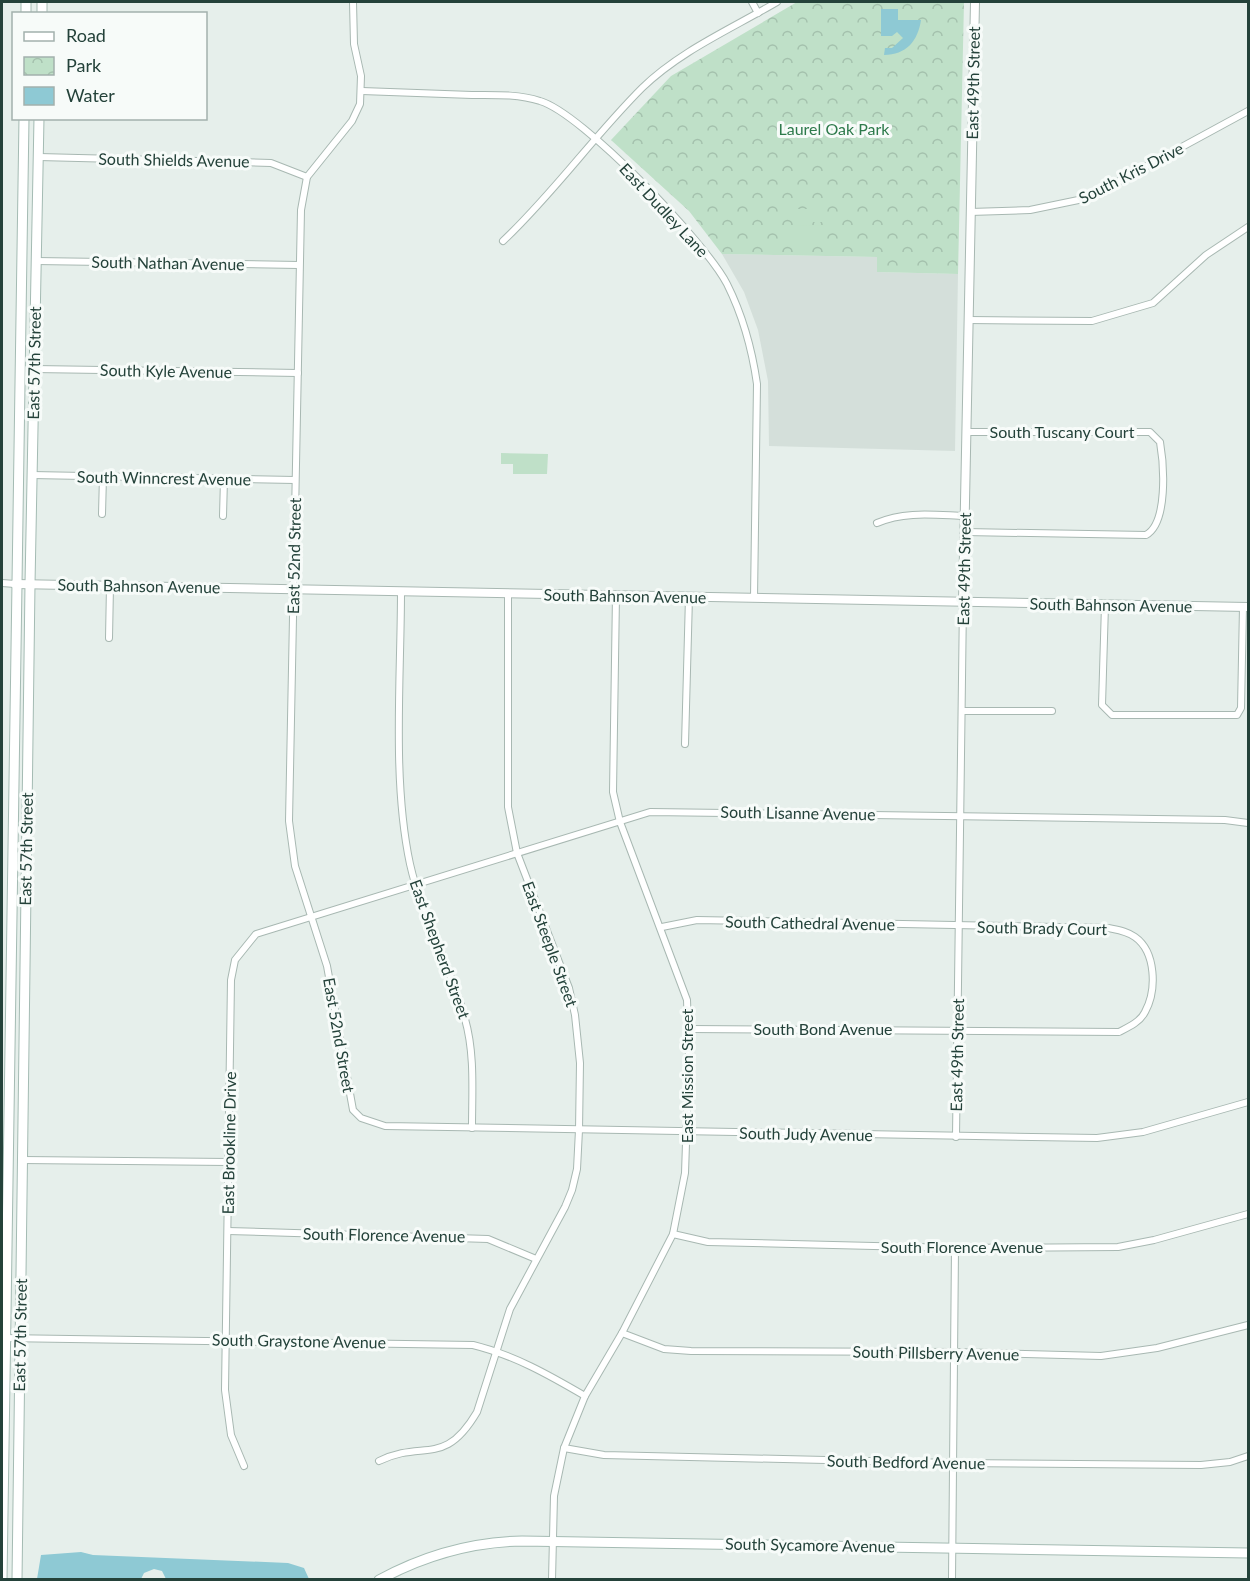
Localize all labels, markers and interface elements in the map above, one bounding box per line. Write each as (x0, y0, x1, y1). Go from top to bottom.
legend (12, 12, 207, 120)
text: Road (66, 24, 106, 46)
street label: East 49th Street (962, 26, 983, 140)
text: Park (66, 54, 102, 76)
text: Water (66, 84, 115, 106)
park label: Laurel Oak Park (779, 119, 890, 138)
street label: South Kris Drive (1075, 138, 1186, 207)
street label: South Shields Avenue (98, 149, 250, 170)
street label: East Dudley Lane (616, 159, 713, 260)
street label: South Nathan Avenue (91, 252, 245, 273)
street label: East 57th Street (23, 306, 44, 420)
street label: South Kyle Avenue (100, 360, 232, 381)
street label: South Tuscany Court (990, 422, 1135, 441)
street label: South Winncrest Avenue (77, 466, 251, 489)
street label: East 52nd Street (283, 497, 304, 614)
street label: East 49th Street (953, 512, 974, 626)
street label: South Bahnson Avenue (57, 575, 221, 596)
street label: South Bahnson Avenue (543, 585, 707, 606)
street label: South Bahnson Avenue (1029, 594, 1193, 615)
street label: East 57th Street (15, 792, 36, 906)
street label: South Lisanne Avenue (720, 802, 876, 823)
street label: East Shepherd Street (406, 877, 475, 1021)
street label: East Steeple Street (519, 878, 582, 1009)
street label: South Cathedral Avenue (725, 912, 895, 933)
street label: South Brady Court (977, 917, 1108, 938)
street label: East 52nd Street (320, 976, 359, 1094)
street label: East 49th Street (946, 998, 967, 1112)
street label: East Mission Street (677, 1009, 696, 1143)
street label: South Bond Avenue (753, 1019, 893, 1038)
street label: East Brookline Drive (218, 1071, 239, 1215)
street label: South Judy Avenue (739, 1123, 873, 1144)
street label: South Florence Avenue (303, 1224, 465, 1245)
street label: South Florence Avenue (881, 1237, 1043, 1256)
street label: East 57th Street (9, 1278, 30, 1392)
street label: South Graystone Avenue (212, 1329, 386, 1352)
street label: South Pillsberry Avenue (853, 1342, 1020, 1363)
street label: South Bedford Avenue (827, 1451, 985, 1472)
street label: South Sycamore Avenue (725, 1534, 895, 1555)

